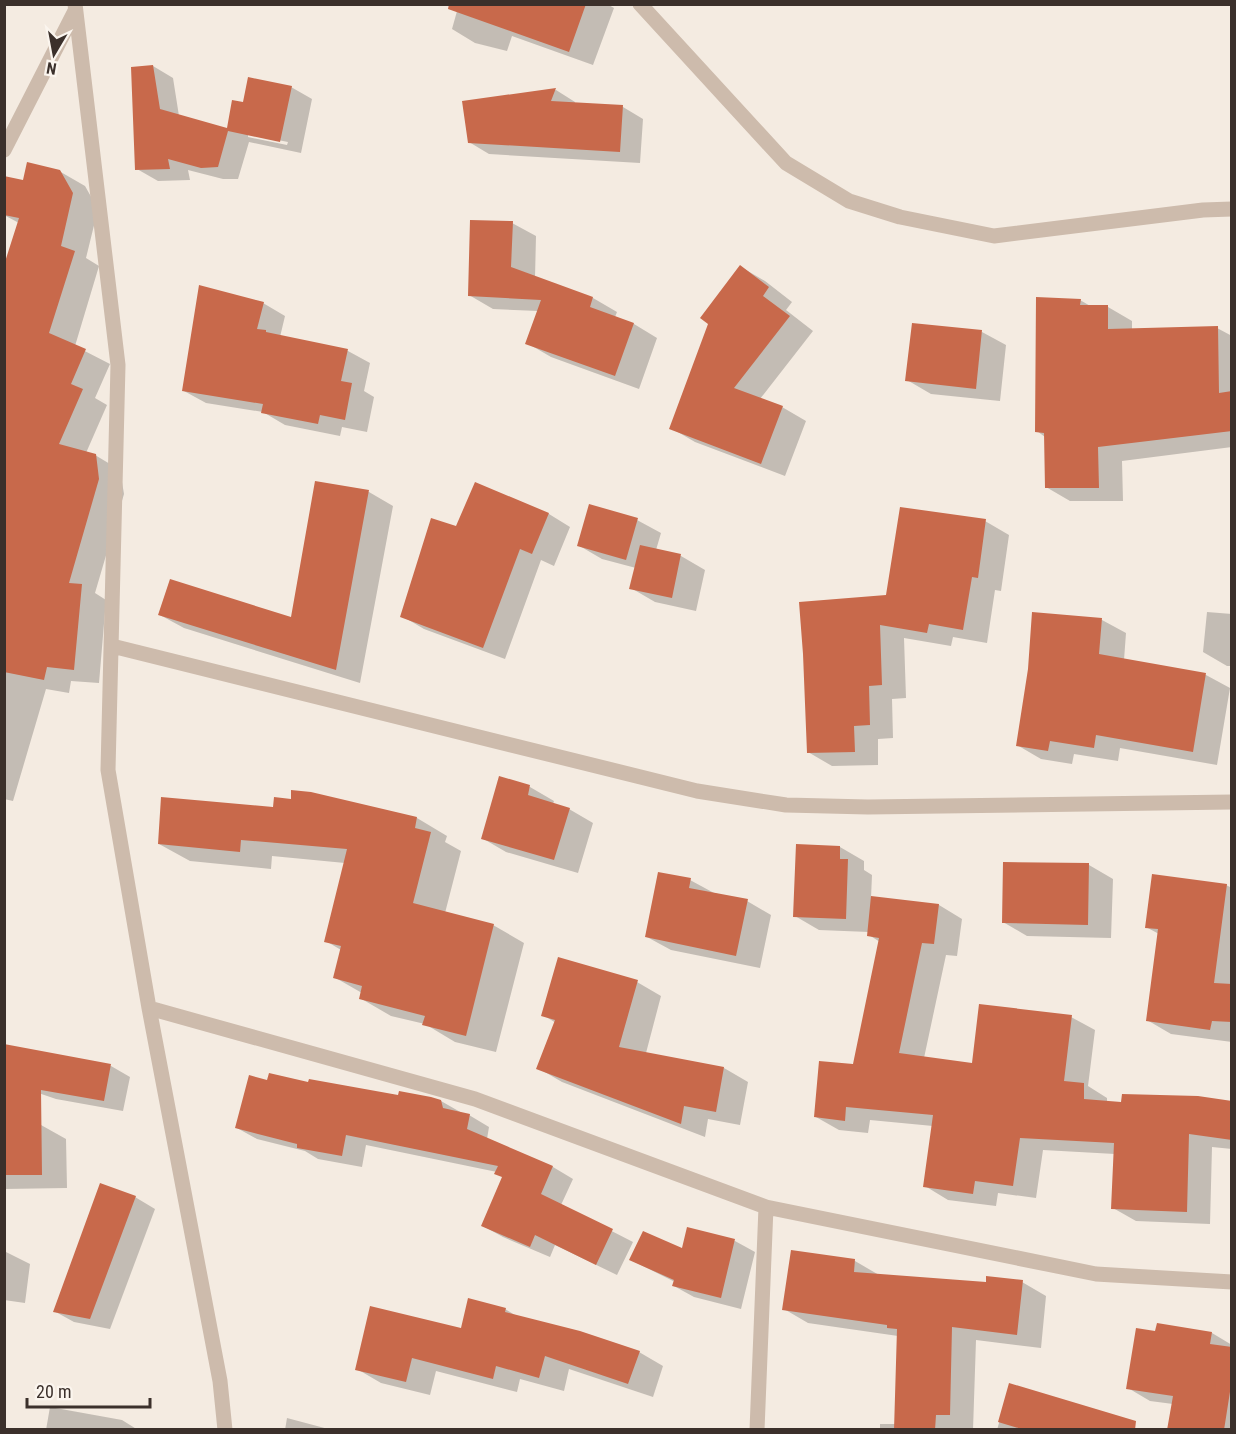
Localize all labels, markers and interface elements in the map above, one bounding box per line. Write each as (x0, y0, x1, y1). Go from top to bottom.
north arrow (24, 24, 84, 84)
text: N (45, 58, 58, 78)
scale bar (27, 1371, 150, 1409)
text: 20 m (36, 1381, 71, 1402)

